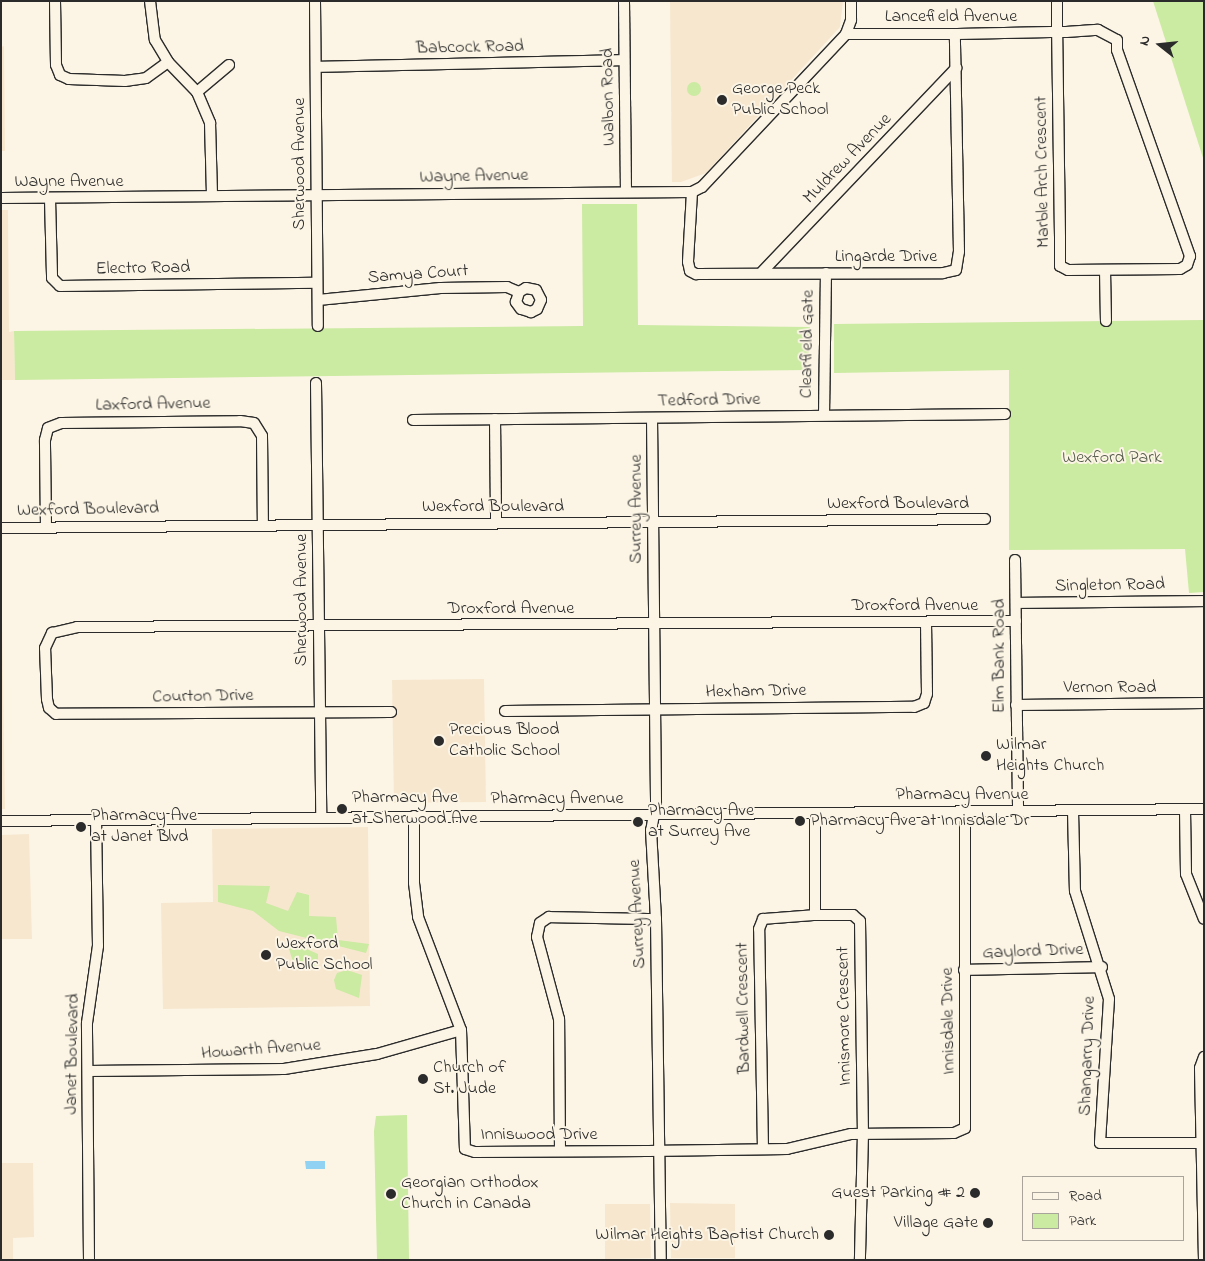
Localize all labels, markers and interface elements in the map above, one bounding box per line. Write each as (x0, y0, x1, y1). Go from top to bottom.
street label: Lancefield Avenue (885, 6, 1017, 28)
north arrow (1135, 20, 1185, 70)
text: N (1134, 33, 1156, 48)
street label: Babcock Road (416, 36, 524, 60)
street label: Walbon Road (597, 48, 621, 146)
place label: George Peck Public School (732, 79, 829, 122)
marker: George Peck Public School (716, 94, 728, 106)
street label: Marble Arch Crescent (1031, 96, 1055, 248)
street label: Sherwood Avenue (289, 98, 311, 230)
street label: Muldrew Avenue (799, 109, 897, 209)
street label: Wayne Avenue (419, 165, 529, 189)
street label: Wayne Avenue (15, 171, 123, 193)
street label: Lingarde Drive (835, 246, 937, 268)
street label: Electro Road (96, 257, 190, 281)
street label: Samya Court (367, 261, 469, 289)
street label: Clearfield Gate (796, 289, 820, 399)
street label: Tedford Drive (657, 389, 761, 413)
street label: Laxford Avenue (95, 393, 211, 417)
park label: Wexford Park (1062, 447, 1162, 469)
street label: Surrey Avenue (626, 454, 648, 564)
street label: Wexford Boulevard (827, 493, 969, 515)
street label: Wexford Boulevard (422, 496, 564, 518)
street label: Wexford Boulevard (17, 498, 159, 522)
street label: Sherwood Avenue (291, 534, 313, 666)
street label: Singleton Road (1055, 574, 1165, 598)
street label: Droxford Avenue (852, 595, 978, 617)
street label: Droxford Avenue (448, 598, 574, 620)
street label: Elm Bank Road (989, 599, 1011, 713)
street label: Vernon Road (1064, 677, 1156, 699)
street label: Hexham Drive (705, 680, 807, 704)
street label: Courton Drive (152, 685, 254, 709)
place label: Precious Blood Catholic School (449, 720, 560, 762)
marker: Precious Blood Catholic School (433, 735, 445, 747)
place label: Wilmar Heights Church (996, 735, 1104, 778)
marker: Wilmar Heights Church (980, 750, 992, 762)
street label: Pharmacy Avenue (895, 784, 1029, 806)
place label: Pharmacy Ave at Sherwood Ave (352, 788, 478, 831)
street label: Pharmacy Avenue (490, 788, 624, 810)
place label: Pharmacy Ave at Surrey Ave (648, 801, 754, 844)
marker: Pharmacy Ave at Sherwood Ave (336, 803, 348, 815)
place label: Pharmacy Ave at Janet Blvd (91, 806, 197, 849)
place label: Pharmacy Ave at Innisdale Dr (810, 810, 1029, 832)
marker: Pharmacy Ave at Innisdale Dr (794, 815, 806, 827)
marker: Pharmacy Ave at Surrey Ave (632, 816, 644, 828)
marker: Pharmacy Ave at Janet Blvd (75, 821, 87, 833)
street label: Surrey Avenue (624, 859, 652, 969)
place label: Wexford Public School (276, 934, 373, 976)
street label: Gaylord Drive (982, 939, 1084, 965)
street label: Bardwell Crescent (732, 942, 756, 1074)
street label: Innismore Crescent (833, 946, 857, 1086)
marker: Wexford Public School (260, 949, 272, 961)
street label: Innisdale Drive (937, 967, 961, 1075)
street label: Janet Boulevard (61, 993, 85, 1115)
street label: Shangarry Drive (1075, 996, 1101, 1116)
street label: Howarth Avenue (200, 1035, 322, 1065)
place label: Church of St. Jude (433, 1058, 506, 1100)
marker: Church of St. Jude (417, 1073, 429, 1085)
street label: Inniswood Drive (481, 1124, 597, 1146)
place label: Georgian Orthodox Church in Canada (401, 1173, 539, 1216)
legend (1022, 1176, 1185, 1241)
place label: Guest Parking # 2 (831, 1182, 965, 1204)
text: Road (1069, 1185, 1102, 1207)
marker: Guest Parking # 2 (969, 1187, 981, 1199)
marker: Georgian Orthodox Church in Canada (385, 1188, 397, 1200)
text: Park (1069, 1210, 1096, 1232)
place label: Village Gate (894, 1212, 978, 1234)
marker: Village Gate (982, 1217, 994, 1229)
place label: Wilmar Heights Baptist Church (595, 1224, 819, 1246)
marker: Wilmar Heights Baptist Church (823, 1229, 835, 1241)

